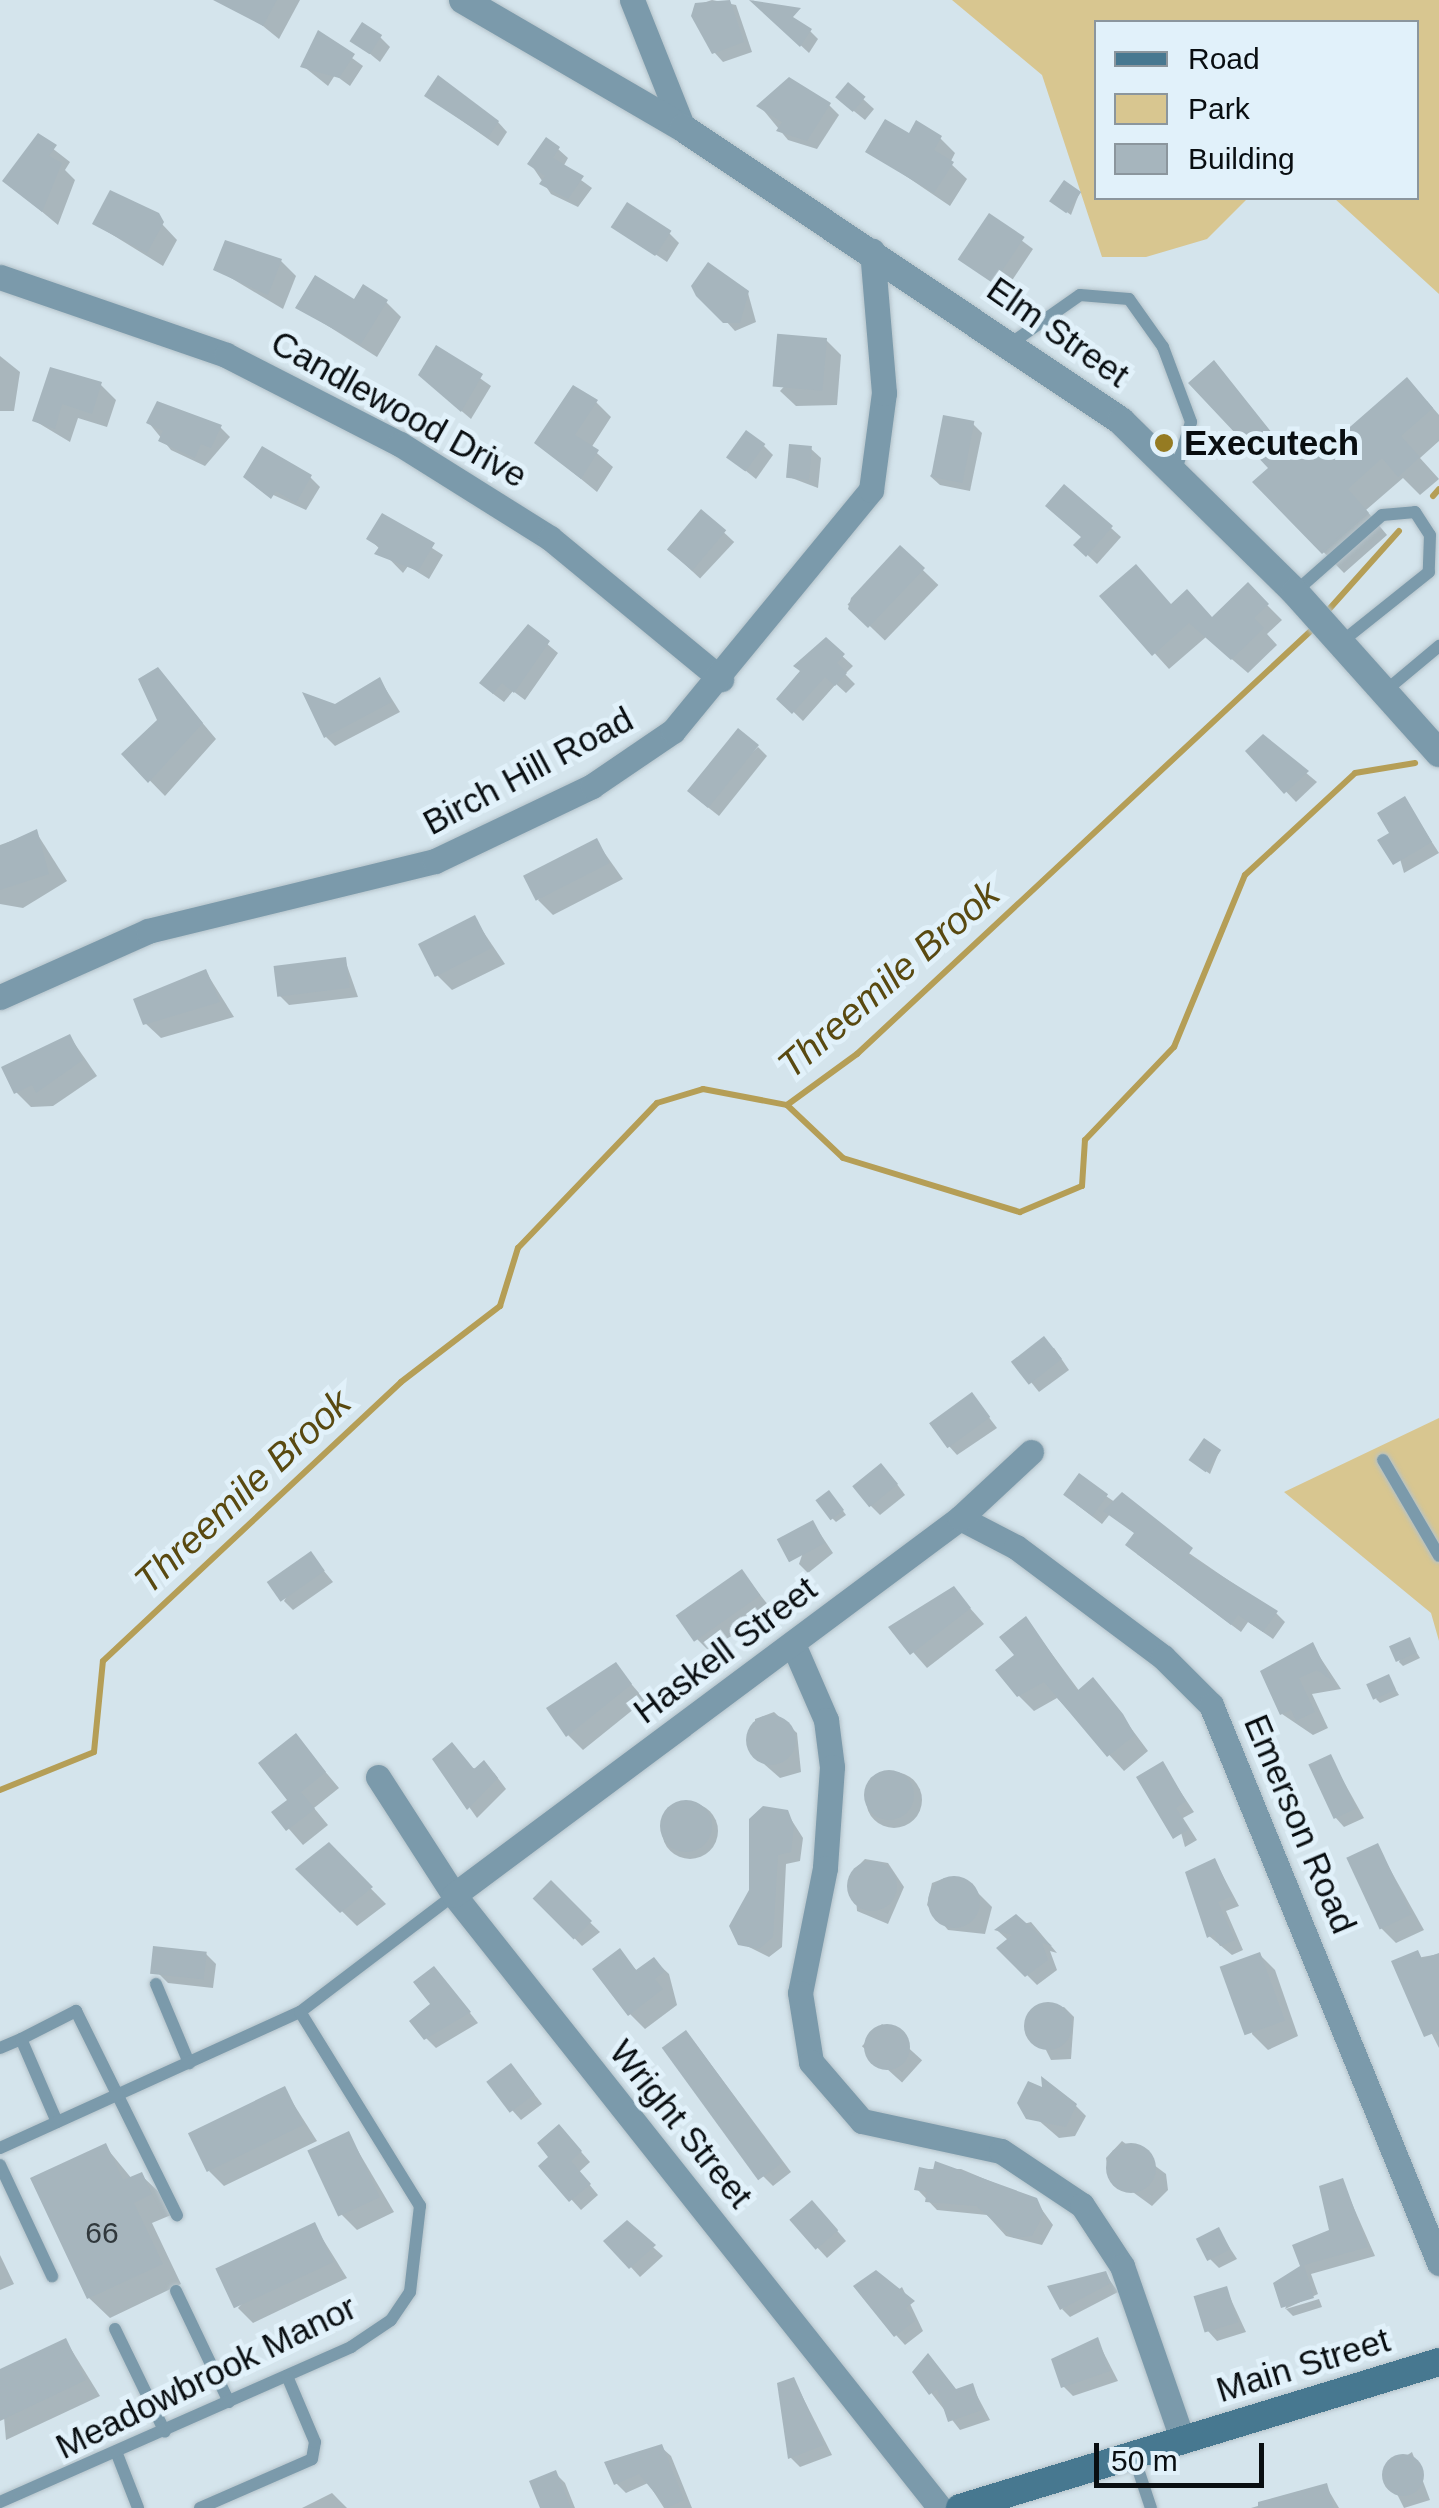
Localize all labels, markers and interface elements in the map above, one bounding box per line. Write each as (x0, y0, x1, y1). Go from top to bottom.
legend (1094, 20, 1419, 200)
text: Road (1188, 42, 1260, 75)
text: Park (1188, 92, 1250, 125)
text: Building (1188, 142, 1295, 175)
street label: Elm Street (979, 268, 1137, 396)
street label: Candlewood Drive (264, 321, 534, 497)
place label: Executech (1184, 422, 1359, 464)
marker: Executech (1153, 432, 1175, 454)
street label: Birch Hill Road (416, 698, 640, 844)
water label: Threemile Brook (769, 871, 1009, 1089)
water label: Threemile Brook (126, 1380, 360, 1604)
street label: Haskell Street (625, 1568, 825, 1732)
street label: Emerson Road (1235, 1708, 1365, 1940)
street label: Wright Street (601, 2032, 761, 2216)
house number: 66 (85, 2215, 119, 2251)
street label: Meadowbrook Manor (49, 2286, 363, 2468)
street label: Main Street (1211, 2319, 1395, 2411)
scale bar (1099, 2423, 1269, 2485)
text: 50 m (1111, 2444, 1178, 2477)

